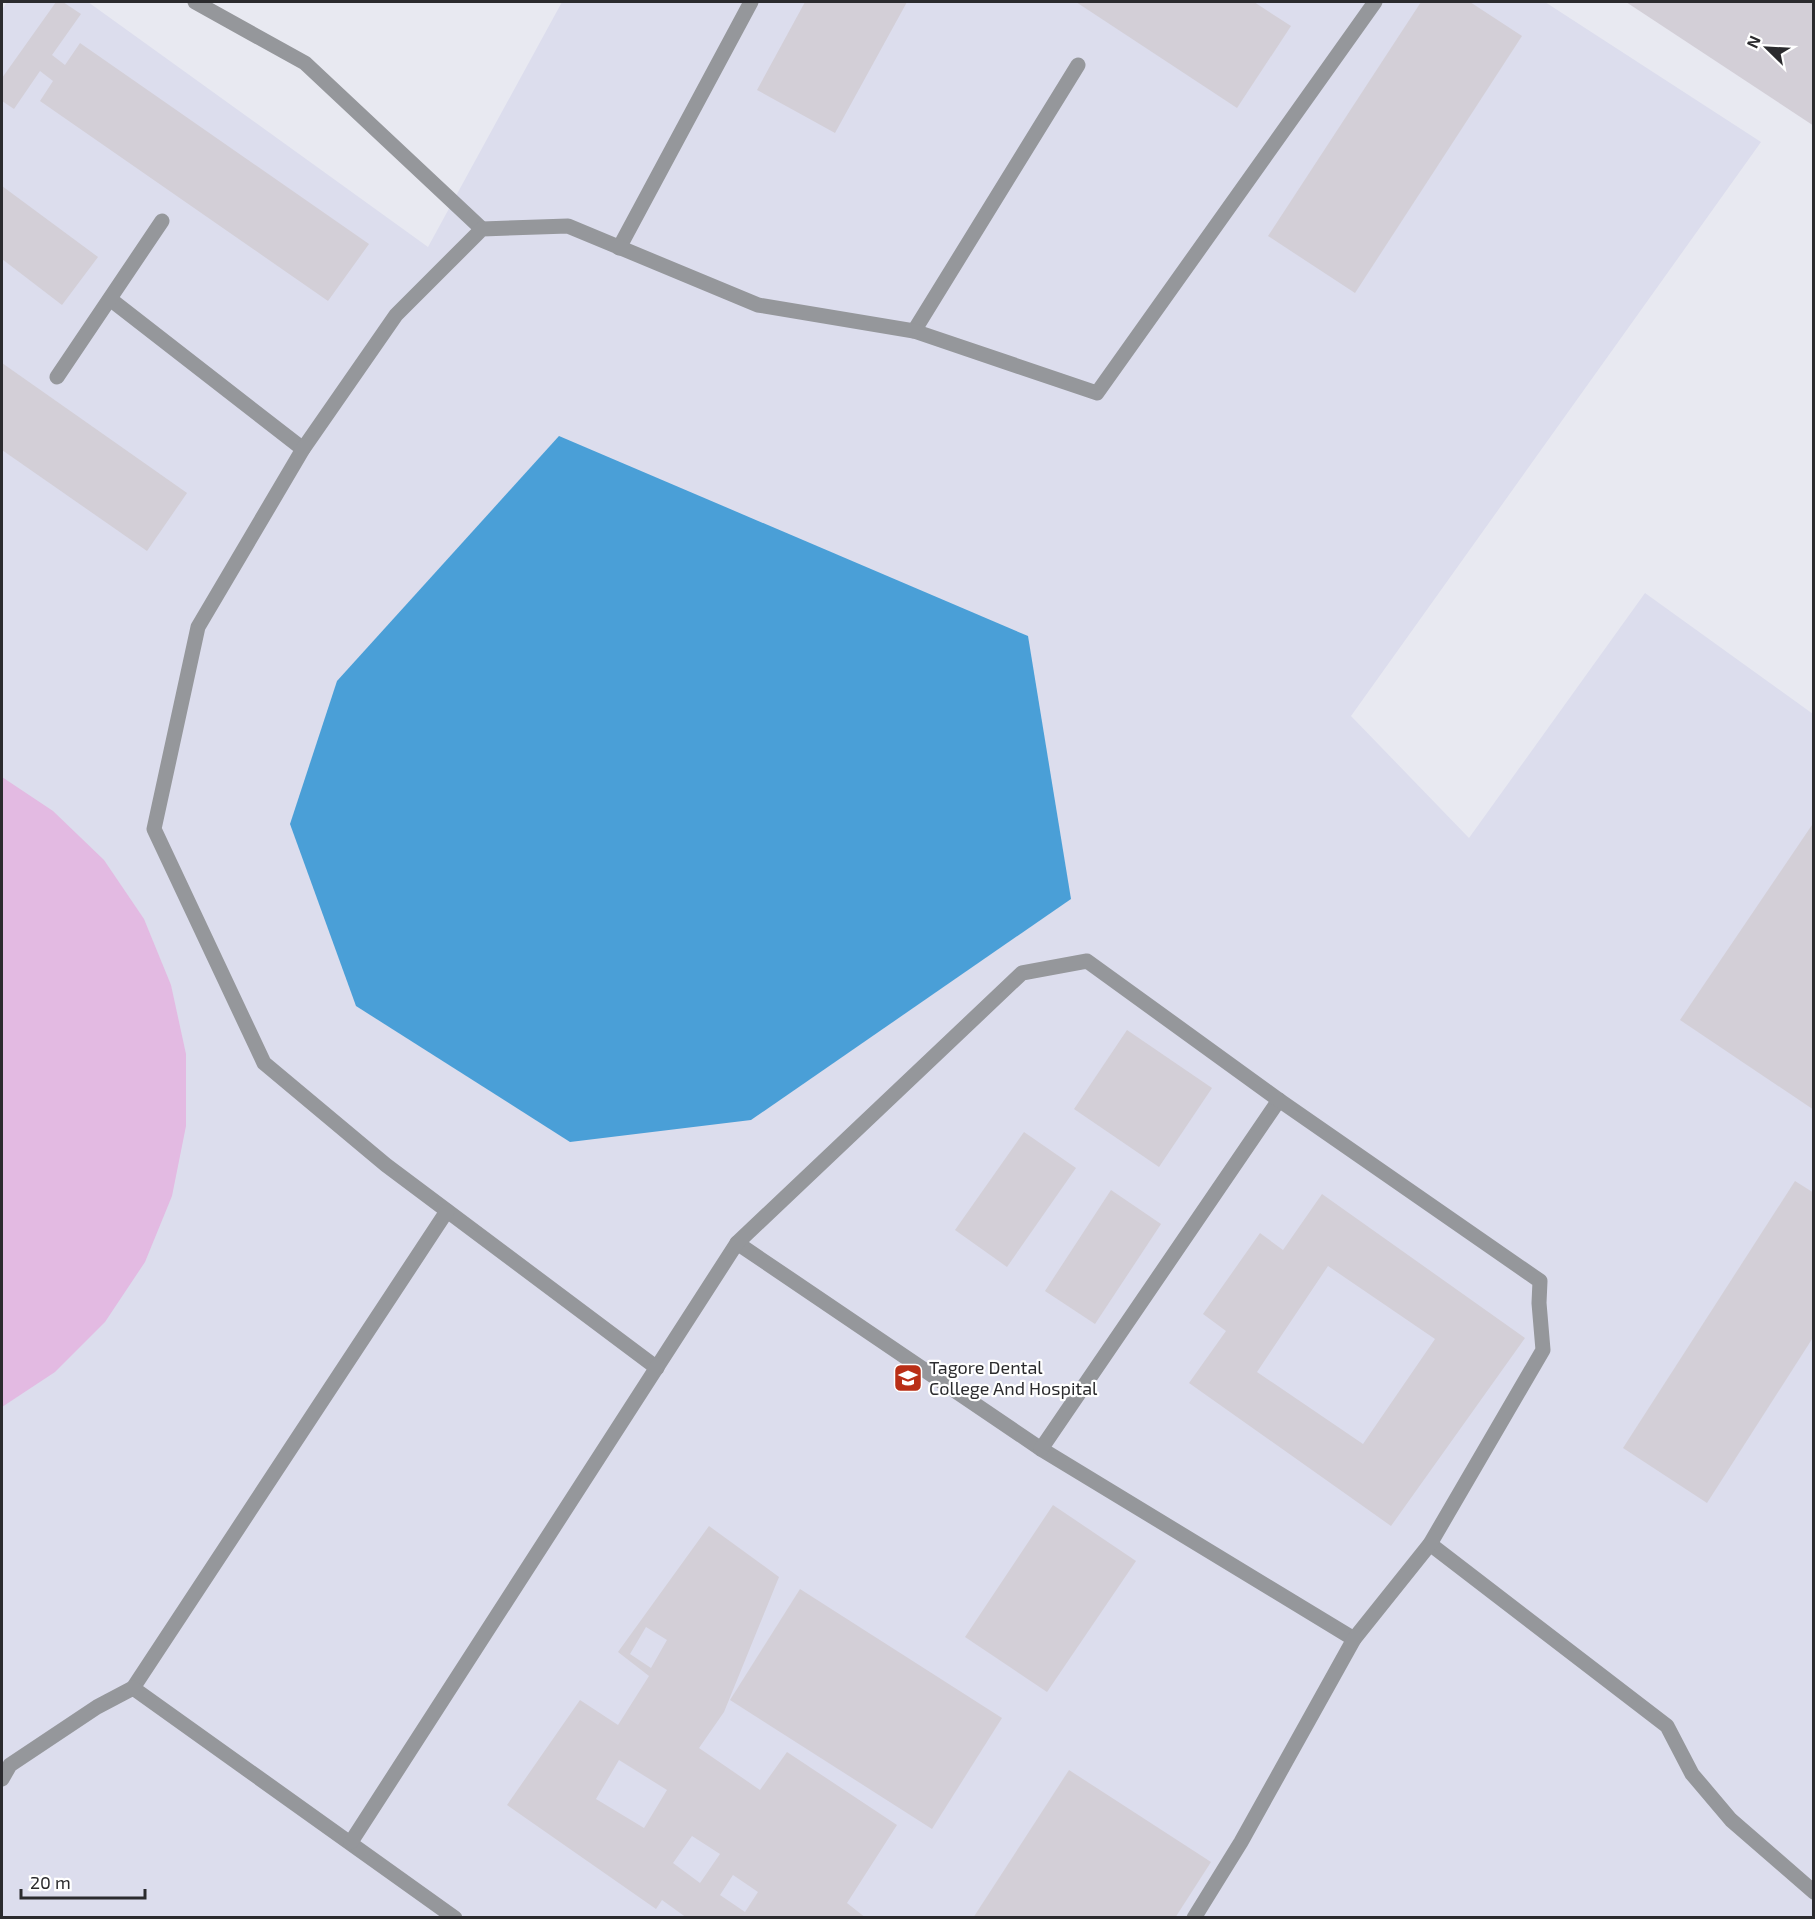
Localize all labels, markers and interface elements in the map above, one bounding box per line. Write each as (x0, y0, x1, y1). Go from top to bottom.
north arrow (1737, 18, 1797, 78)
text: N (1742, 33, 1764, 51)
place label: Tagore Dental College And Hospital (929, 1356, 1098, 1399)
school or university icon: Tagore Dental College And Hospital (892, 1362, 924, 1394)
scale bar (21, 1862, 146, 1900)
text: 20 m (30, 1871, 71, 1893)

